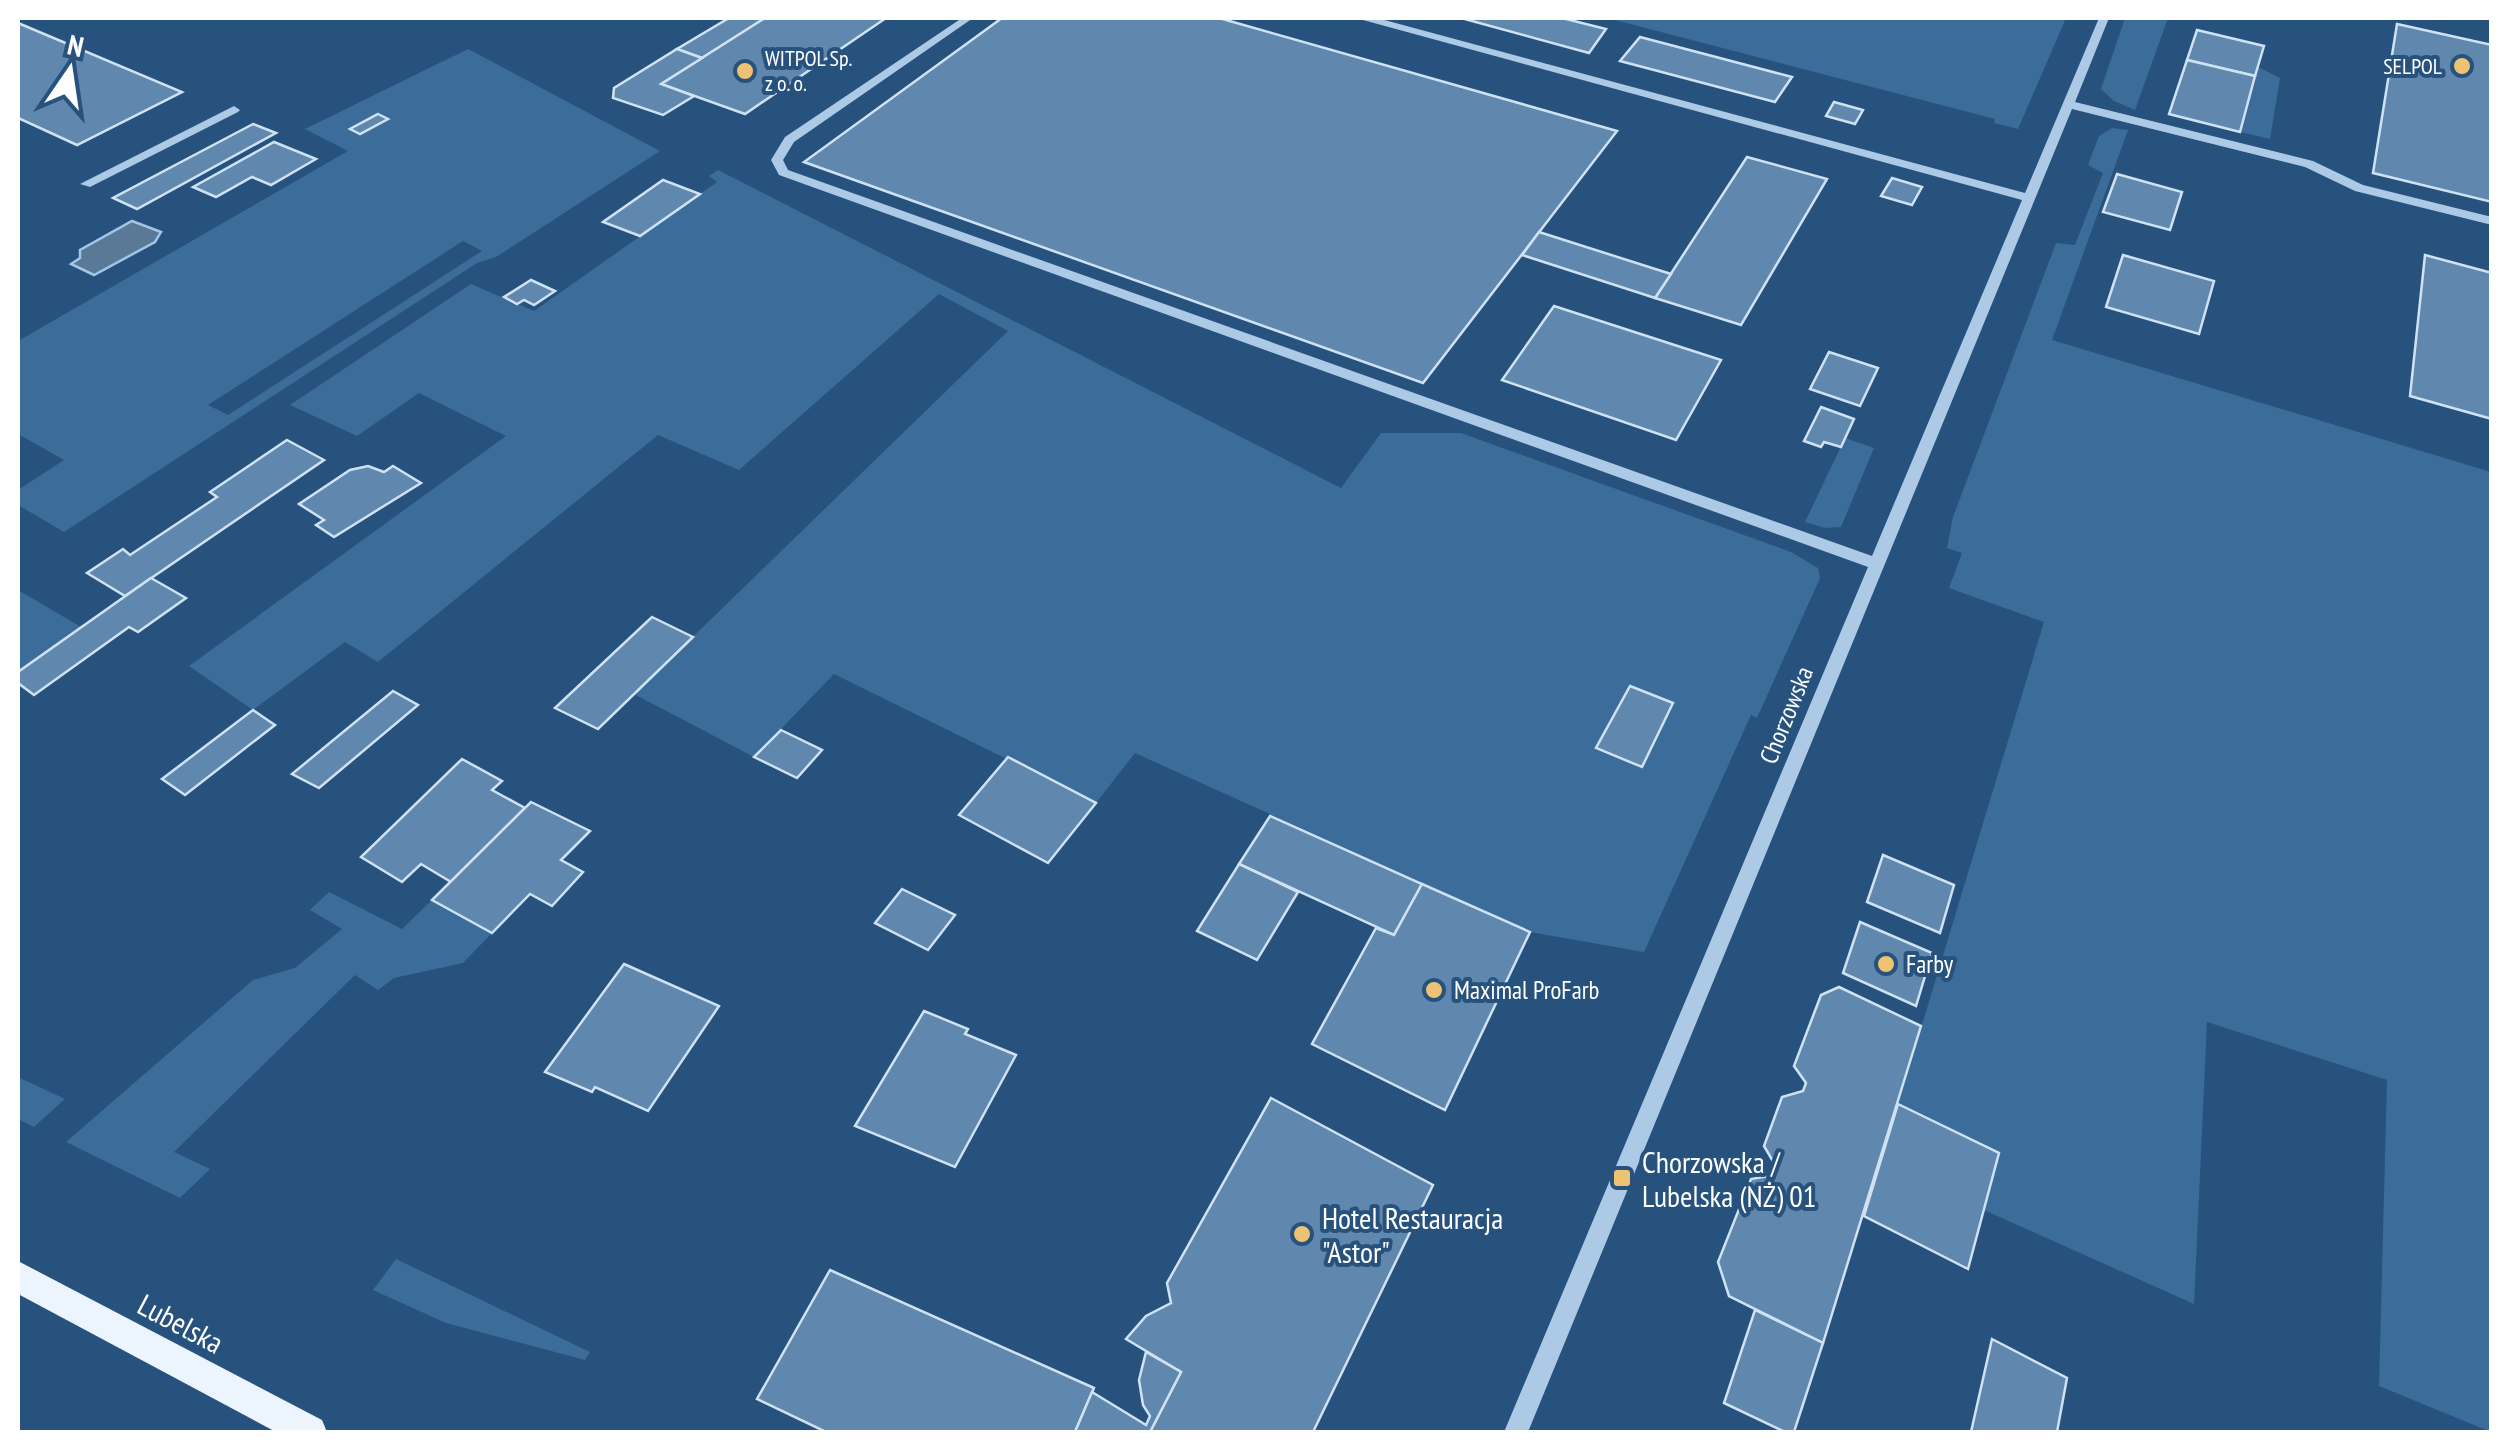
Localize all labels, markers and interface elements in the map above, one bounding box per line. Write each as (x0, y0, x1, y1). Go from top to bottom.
north arrow (20, 20, 120, 120)
text: N (64, 25, 87, 65)
place label: WITPOL Sp. z o. o. (765, 44, 852, 97)
place label: SELPOL (2383, 52, 2442, 80)
marker: SELPOL (2451, 55, 2473, 77)
marker: WITPOL Sp. z o. o. (734, 60, 756, 82)
street label: Chorzowska (1752, 662, 1820, 768)
place label: Farby (1906, 948, 1954, 980)
marker: Farby (1875, 953, 1897, 975)
place label: Maximal ProFarb (1454, 974, 1599, 1006)
marker: Maximal ProFarb (1423, 979, 1445, 1001)
place label: Chorzowska / Lubelska (NŻ) 01 (1642, 1142, 1816, 1215)
marker: Chorzowska / Lubelska (NŻ) 01 (1611, 1167, 1633, 1189)
place label: Hotel Restauracja "Astor" (1322, 1198, 1503, 1271)
marker: Hotel Restauracja "Astor" (1291, 1223, 1313, 1245)
street label: Lubelska (132, 1284, 230, 1362)

